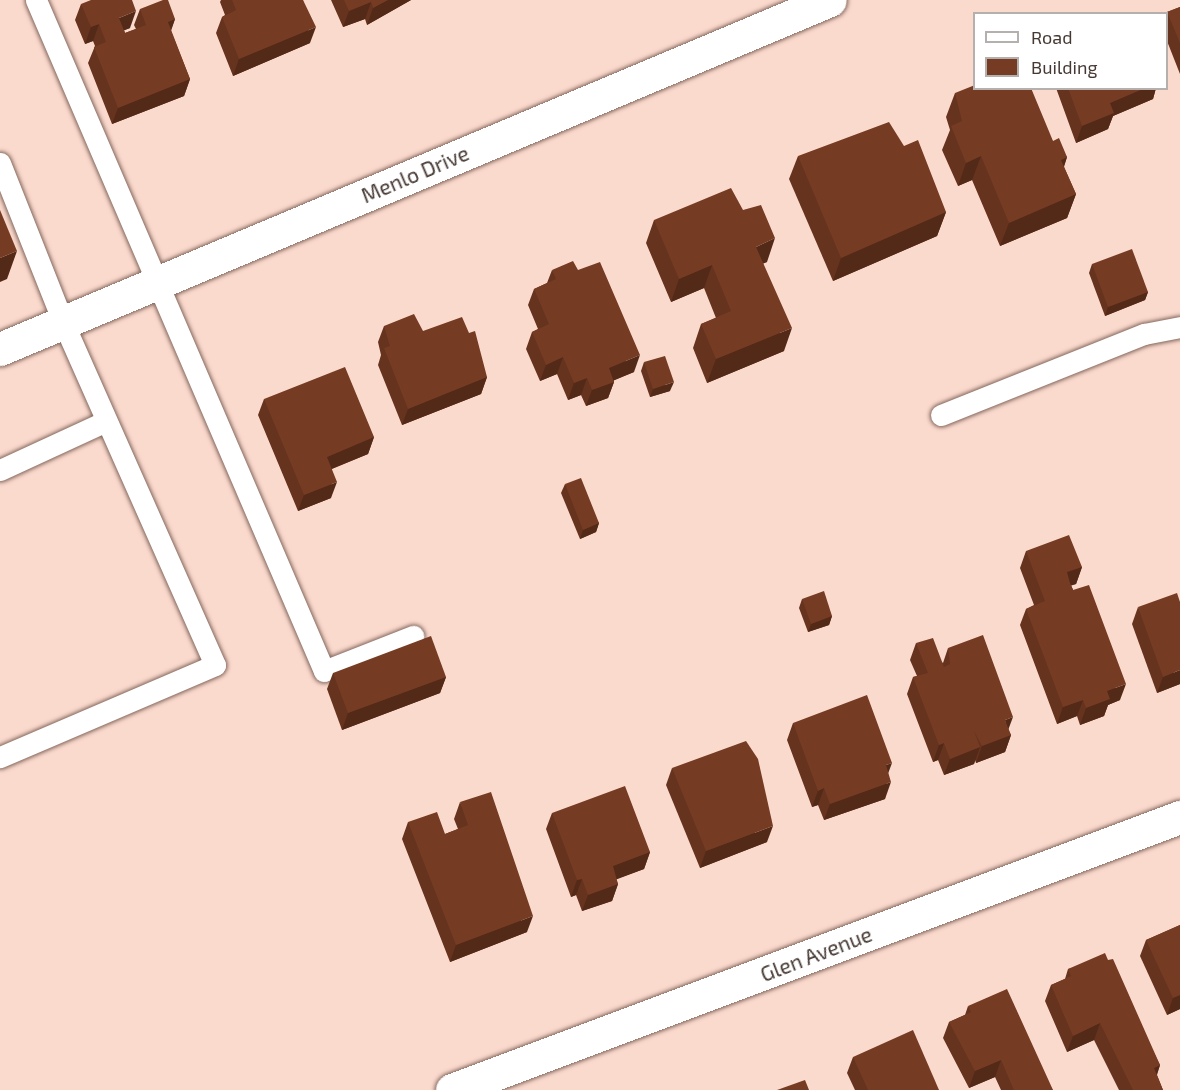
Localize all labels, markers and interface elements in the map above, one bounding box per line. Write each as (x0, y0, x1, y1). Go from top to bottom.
legend (973, 12, 1168, 90)
text: Road (1031, 26, 1072, 48)
text: Building (1031, 56, 1098, 78)
street label: Menlo Drive (357, 140, 473, 208)
street label: Glen Avenue (756, 921, 876, 987)

